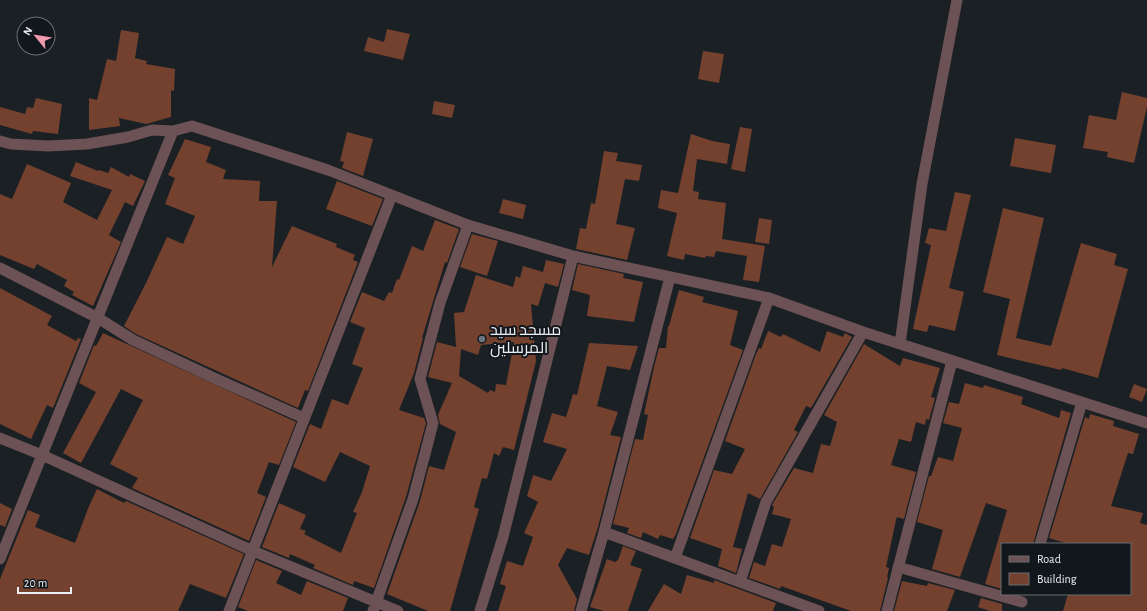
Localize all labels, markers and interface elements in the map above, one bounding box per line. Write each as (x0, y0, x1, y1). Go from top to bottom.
north arrow (16, 16, 56, 56)
text: N (21, 25, 34, 37)
place label: مسجد سيد المرسلين (490, 322, 561, 358)
marker: مسجد سيد المرسلين (477, 334, 487, 344)
legend (1001, 543, 1131, 595)
text: Road (1037, 553, 1061, 565)
scale bar (18, 569, 71, 595)
text: Building (1037, 573, 1077, 585)
text: 20 m (24, 577, 47, 589)

